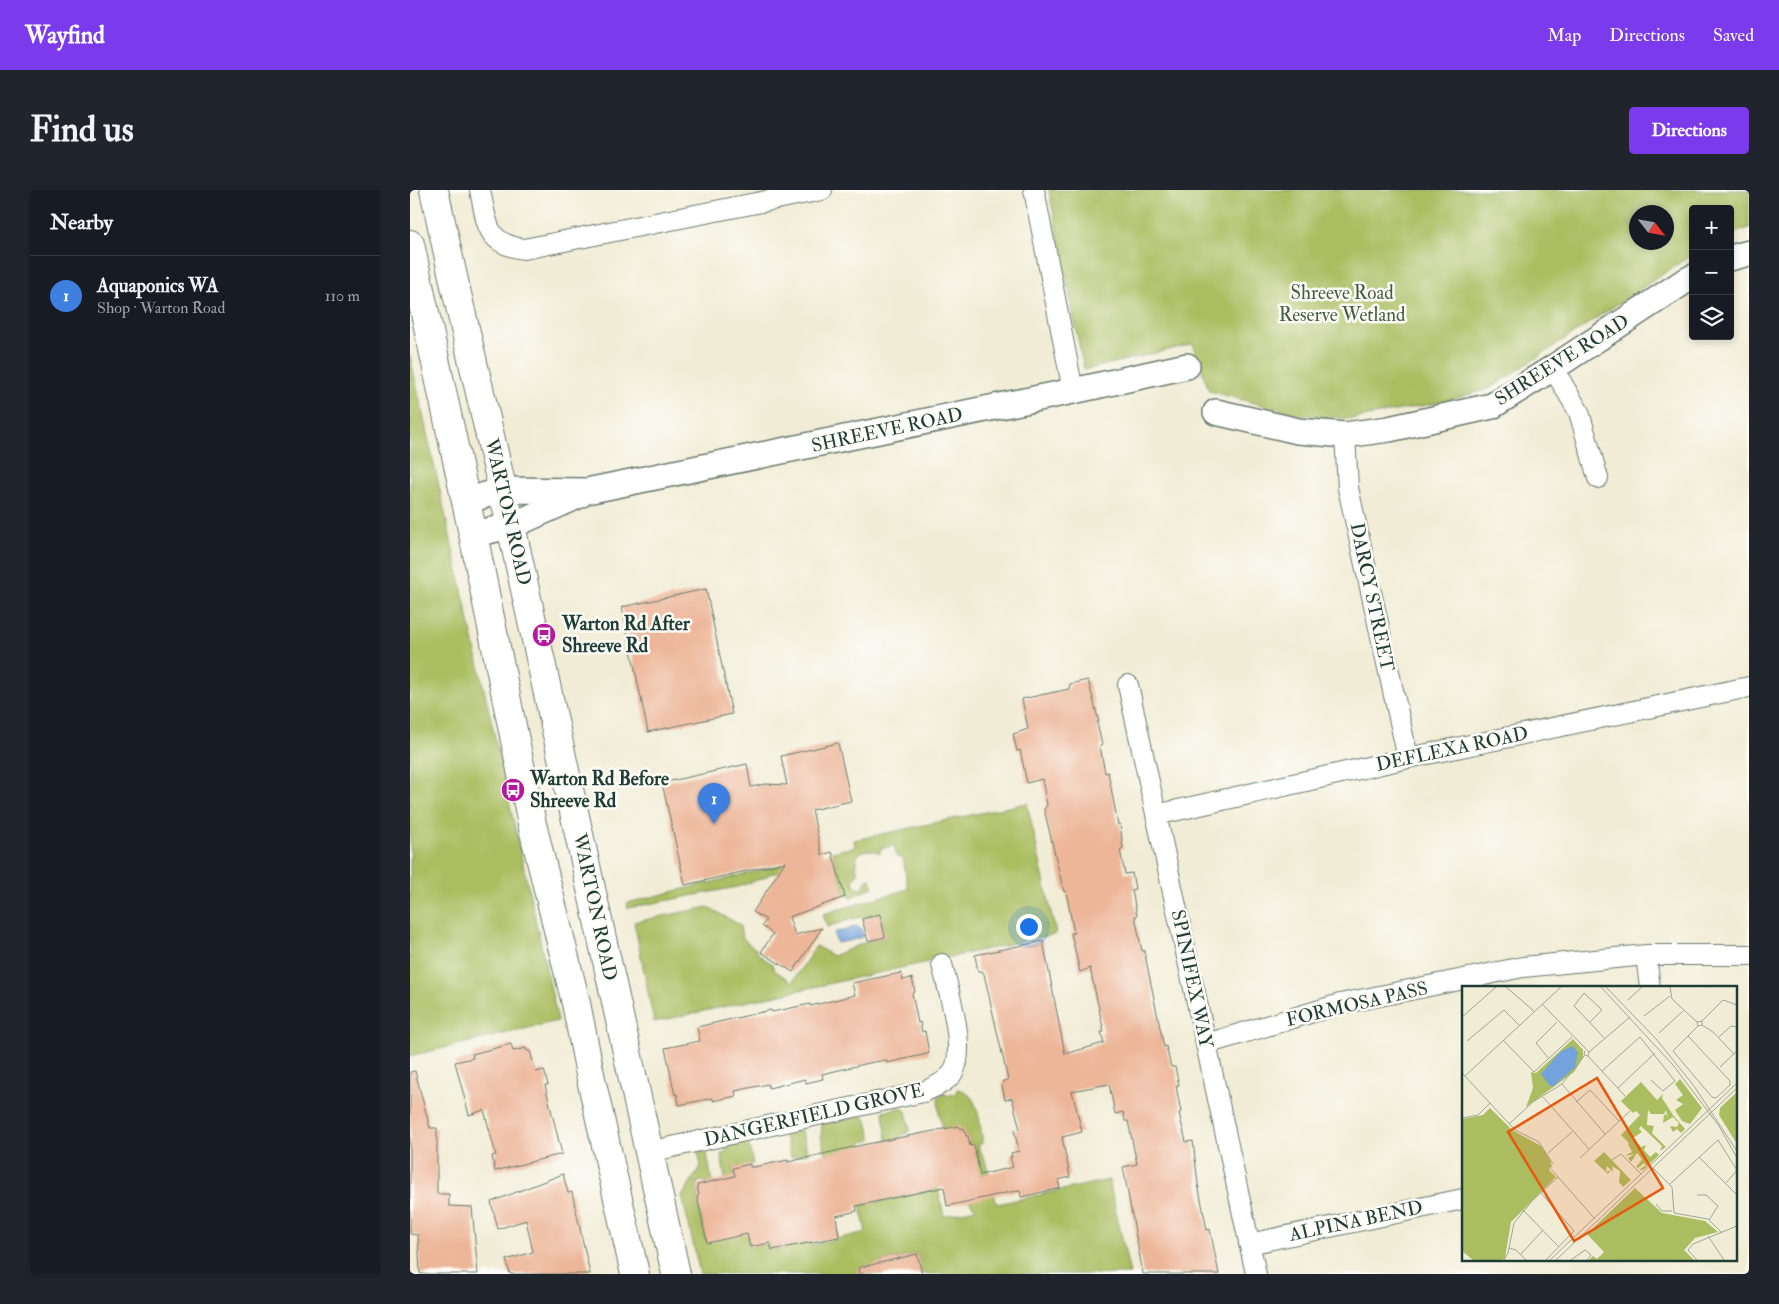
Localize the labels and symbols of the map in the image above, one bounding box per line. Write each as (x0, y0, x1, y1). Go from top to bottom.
north arrow (1629, 205, 1674, 250)
park label: Shreeve Road Reserve Wetland (1279, 281, 1406, 327)
street label: SHREEVE ROAD (1490, 309, 1634, 411)
street label: SHREEVE ROAD (809, 402, 965, 458)
street label: WARTON ROAD (479, 435, 537, 588)
street label: DARCY STREET (1345, 521, 1399, 673)
place label: Warton Rd After Shreeve Rd (561, 612, 691, 658)
bus stop icon: Warton Rd After Shreeve Rd (531, 622, 557, 648)
street label: DEFLEXA ROAD (1374, 721, 1530, 777)
place label: Warton Rd Before Shreeve Rd (529, 767, 669, 813)
bus stop icon: Warton Rd Before Shreeve Rd (500, 777, 526, 803)
pin: 1 (698, 783, 730, 824)
street label: WARTON ROAD (567, 830, 622, 983)
street label: SPINIFEX WAY (1166, 907, 1219, 1051)
your location (1016, 914, 1042, 940)
street label: FORMOSA PASS (1284, 976, 1430, 1032)
inset map (1462, 986, 1736, 1262)
street label: DANGERFIELD GROVE (702, 1078, 927, 1152)
street label: ALPINA BEND (1286, 1195, 1425, 1247)

